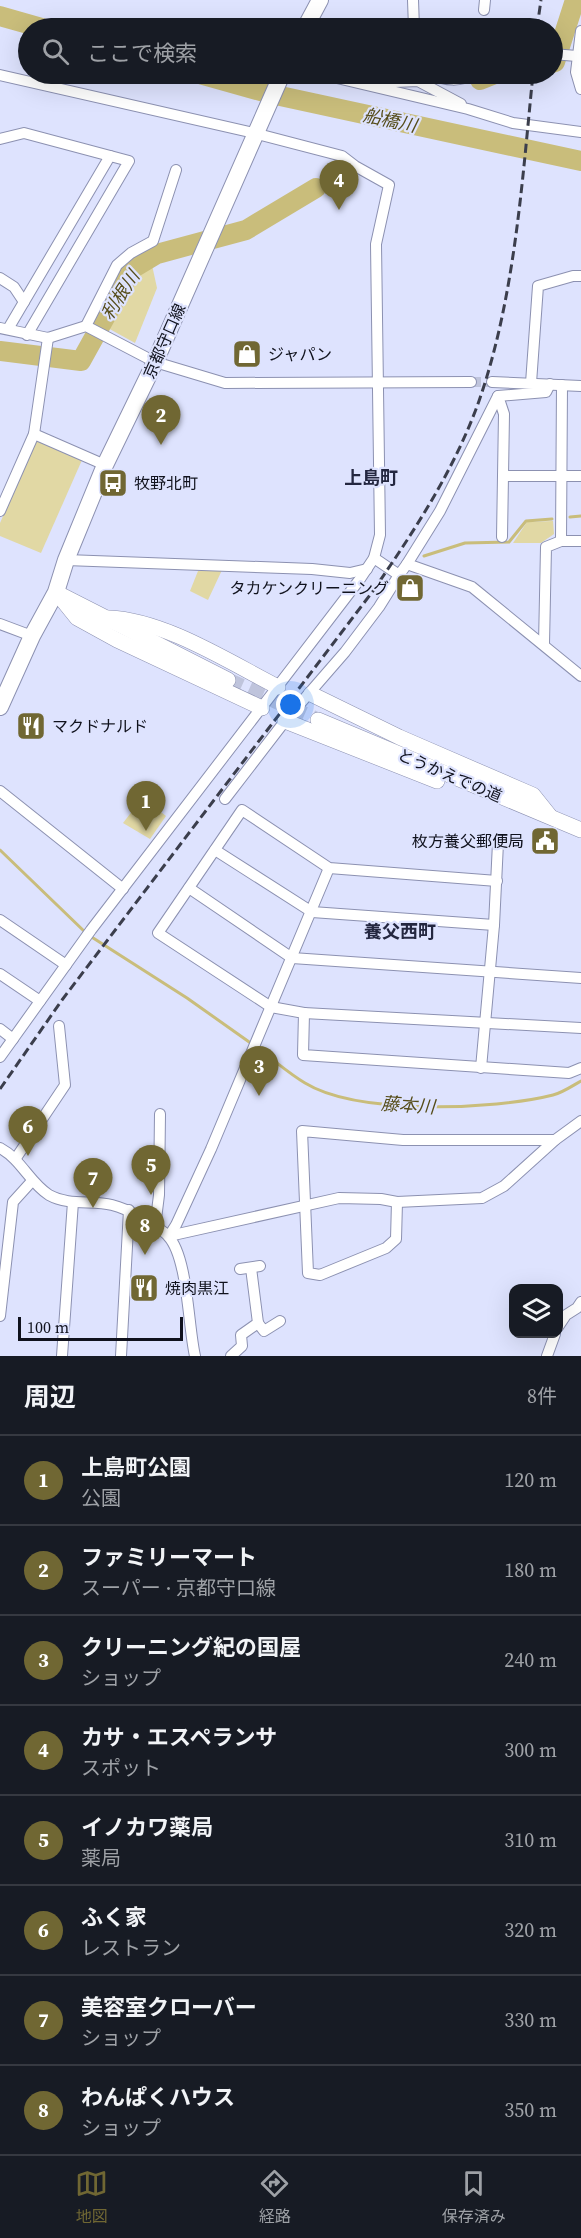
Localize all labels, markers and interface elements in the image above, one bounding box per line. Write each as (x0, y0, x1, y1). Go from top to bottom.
search box (18, 18, 563, 84)
icon: search (39, 35, 72, 68)
text: ここで検索 (87, 38, 197, 68)
water label: 船橋川 (361, 102, 421, 138)
pin: 4 (320, 160, 358, 210)
water label: 利根川 (95, 264, 146, 324)
street label: 京都守口線 (138, 300, 190, 382)
shop icon: ジャパン (231, 338, 263, 370)
place label: ジャパン (268, 343, 332, 365)
pin: 2 (142, 396, 180, 445)
district label: 上島町 (344, 465, 398, 490)
bus stop icon: 牧野北町 (97, 467, 129, 499)
place label: 牧野北町 (134, 472, 198, 494)
shop icon: タカケンクリーニング (394, 572, 426, 604)
place label: タカケンクリーニング (229, 577, 389, 599)
your location (276, 690, 305, 719)
restaurant icon: マクドナルド (15, 710, 47, 742)
place label: マクドナルド (52, 715, 148, 737)
street label: とうかえでの道 (394, 743, 506, 807)
pin: 1 (126, 782, 166, 831)
public building icon: 枚方養父郵便局 (529, 825, 561, 857)
place label: 枚方養父郵便局 (412, 830, 524, 852)
district label: 養父西町 (364, 919, 436, 944)
pin: 3 (240, 1046, 278, 1096)
water label: 藤本川 (380, 1091, 438, 1119)
pin: 6 (9, 1106, 48, 1156)
pin: 5 (132, 1146, 170, 1195)
pin: 7 (74, 1158, 112, 1208)
pin: 8 (126, 1206, 164, 1255)
restaurant icon: 焼肉黒江 (128, 1272, 160, 1304)
place label: 焼肉黒江 (165, 1277, 229, 1299)
map controls (509, 1284, 563, 1338)
button: layers (509, 1284, 563, 1338)
scale bar (18, 1314, 183, 1342)
text: 100 m (27, 1316, 69, 1338)
text: 周辺 (24, 1379, 76, 1415)
text: 8件 (527, 1382, 557, 1410)
text: 上島町公園 (81, 1452, 191, 1482)
text: 1 (38, 1466, 49, 1494)
text: 120 m (504, 1466, 557, 1494)
text: 公園 (81, 1484, 121, 1512)
text: ファミリーマート (81, 1542, 257, 1572)
text: 2 (38, 1556, 49, 1584)
text: 180 m (504, 1556, 557, 1584)
text: スーパー · 京都守口線 (81, 1574, 276, 1602)
text: クリーニング紀の国屋 (81, 1632, 301, 1662)
text: 3 (38, 1646, 49, 1674)
text: 240 m (504, 1646, 557, 1674)
text: ショップ (81, 1664, 161, 1692)
text: カサ・エスペランサ (81, 1722, 277, 1752)
text: 4 (38, 1736, 49, 1764)
text: 300 m (504, 1736, 557, 1764)
text: スポット (81, 1754, 161, 1782)
text: イノカワ薬局 (81, 1812, 213, 1842)
text: 5 (38, 1826, 49, 1854)
text: 310 m (504, 1826, 557, 1854)
text: 薬局 (81, 1844, 121, 1872)
text: ふく家 (81, 1902, 147, 1932)
text: 6 (38, 1916, 49, 1944)
text: 320 m (504, 1916, 557, 1944)
text: レストラン (81, 1934, 181, 1962)
text: 美容室クローバー (81, 1992, 257, 2022)
text: 7 (38, 2006, 49, 2034)
text: 330 m (504, 2006, 557, 2034)
text: ショップ (81, 2024, 161, 2052)
text: わんぱくハウス (81, 2082, 235, 2112)
text: 8 (38, 2096, 49, 2124)
text: 350 m (504, 2096, 557, 2124)
text: ショップ (81, 2114, 161, 2142)
tab: 地図 (75, 2167, 108, 2227)
tab: 経路 (258, 2167, 291, 2227)
tab: 保存済み (442, 2167, 506, 2227)

